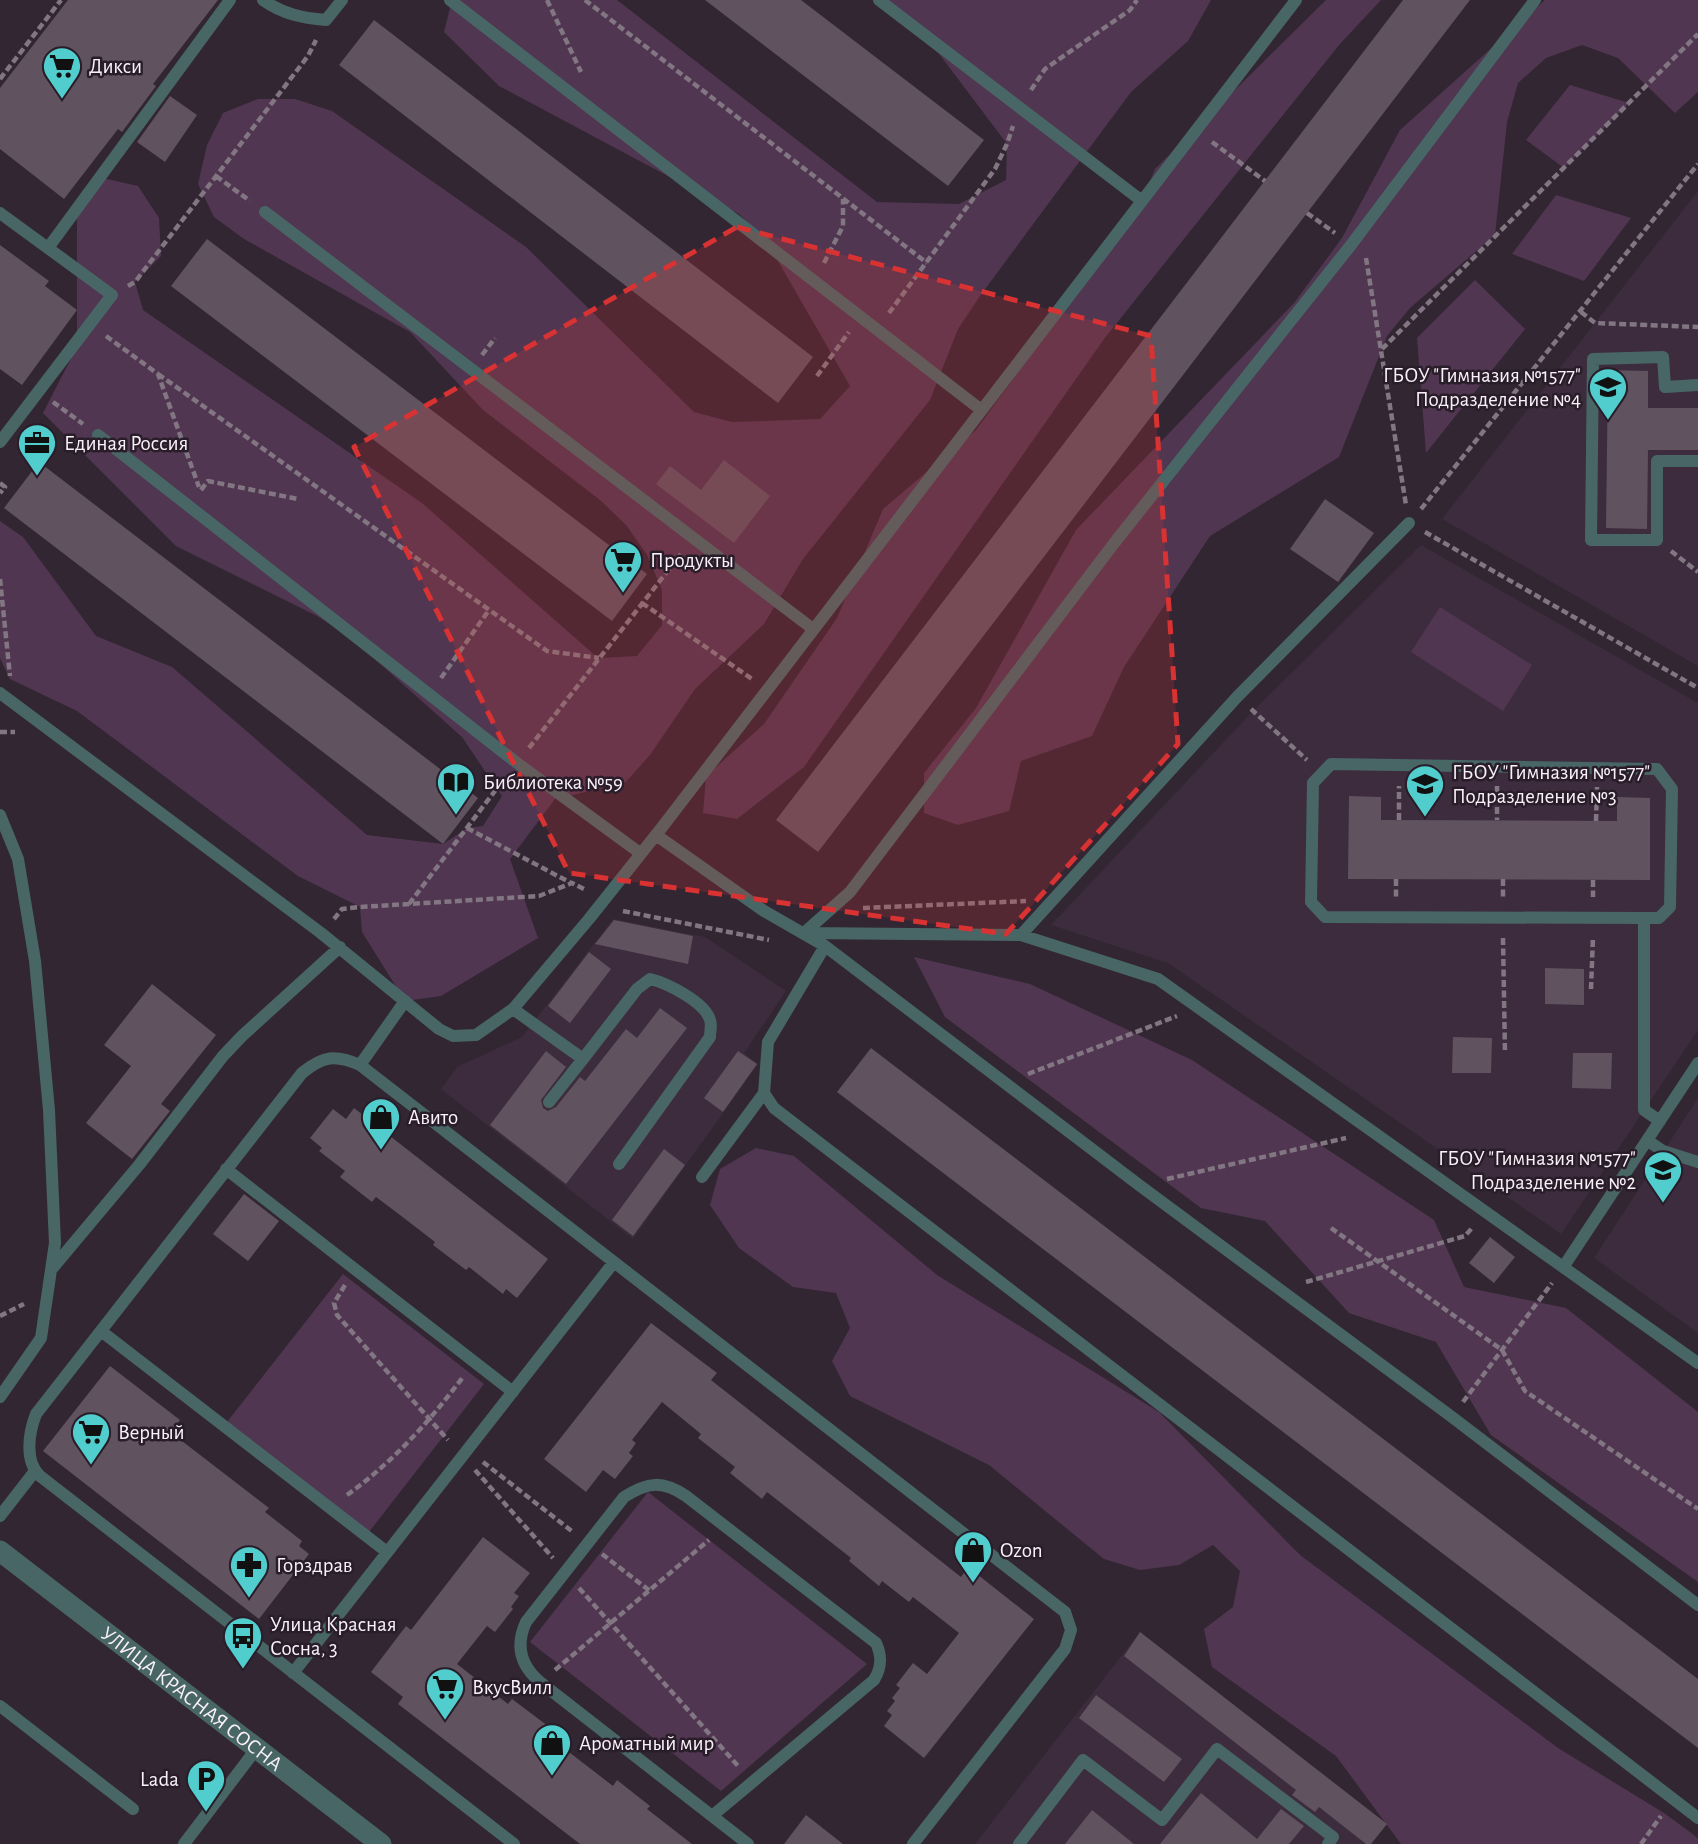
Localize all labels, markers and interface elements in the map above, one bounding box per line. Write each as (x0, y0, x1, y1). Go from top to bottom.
supermarket icon: Дикси (41, 45, 83, 100)
place label: Дикси (89, 56, 142, 77)
place label: ГБОУ "Гимназия №1577" Подразделение №4 (1383, 365, 1581, 410)
school or university icon: ГБОУ "Гимназия №1577" Подразделение №4 (1587, 366, 1629, 421)
office icon: Единая Россия (16, 422, 58, 477)
place label: Единая Россия (64, 433, 188, 454)
supermarket icon: Продукты (602, 539, 644, 594)
place label: Продукты (650, 550, 734, 571)
library icon: Библиотека №59 (435, 761, 477, 816)
place label: ГБОУ "Гимназия №1577" Подразделение №3 (1452, 762, 1650, 807)
school or university icon: ГБОУ "Гимназия №1577" Подразделение №3 (1404, 763, 1446, 818)
place label: Библиотека №59 (483, 772, 623, 793)
shop icon: Авито (360, 1096, 402, 1151)
place label: Авито (408, 1107, 458, 1128)
place label: ГБОУ "Гимназия №1577" Подразделение №2 (1438, 1148, 1636, 1193)
school or university icon: ГБОУ "Гимназия №1577" Подразделение №2 (1642, 1149, 1684, 1204)
supermarket icon: Верный (70, 1411, 112, 1466)
place label: Верный (118, 1422, 185, 1443)
shop icon: Ozon (952, 1529, 994, 1584)
place label: Ozon (1000, 1540, 1043, 1561)
pharmacy icon: Горздрав (228, 1544, 270, 1599)
place label: Горздрав (276, 1555, 353, 1576)
place label: Улица Красная Сосна, 3 (270, 1614, 397, 1659)
bus stop icon: Улица Красная Сосна, 3 (222, 1615, 264, 1670)
street label: УЛИЦА КРАСНАЯ СОСНА (97, 1622, 286, 1775)
supermarket icon: ВкусВилл (424, 1666, 466, 1721)
place label: ВкусВилл (472, 1677, 552, 1698)
shop icon: Ароматный мир (531, 1722, 573, 1777)
place label: Ароматный мир (579, 1733, 714, 1754)
parking icon: Lada (185, 1758, 227, 1813)
place label: Lada (140, 1769, 179, 1790)

